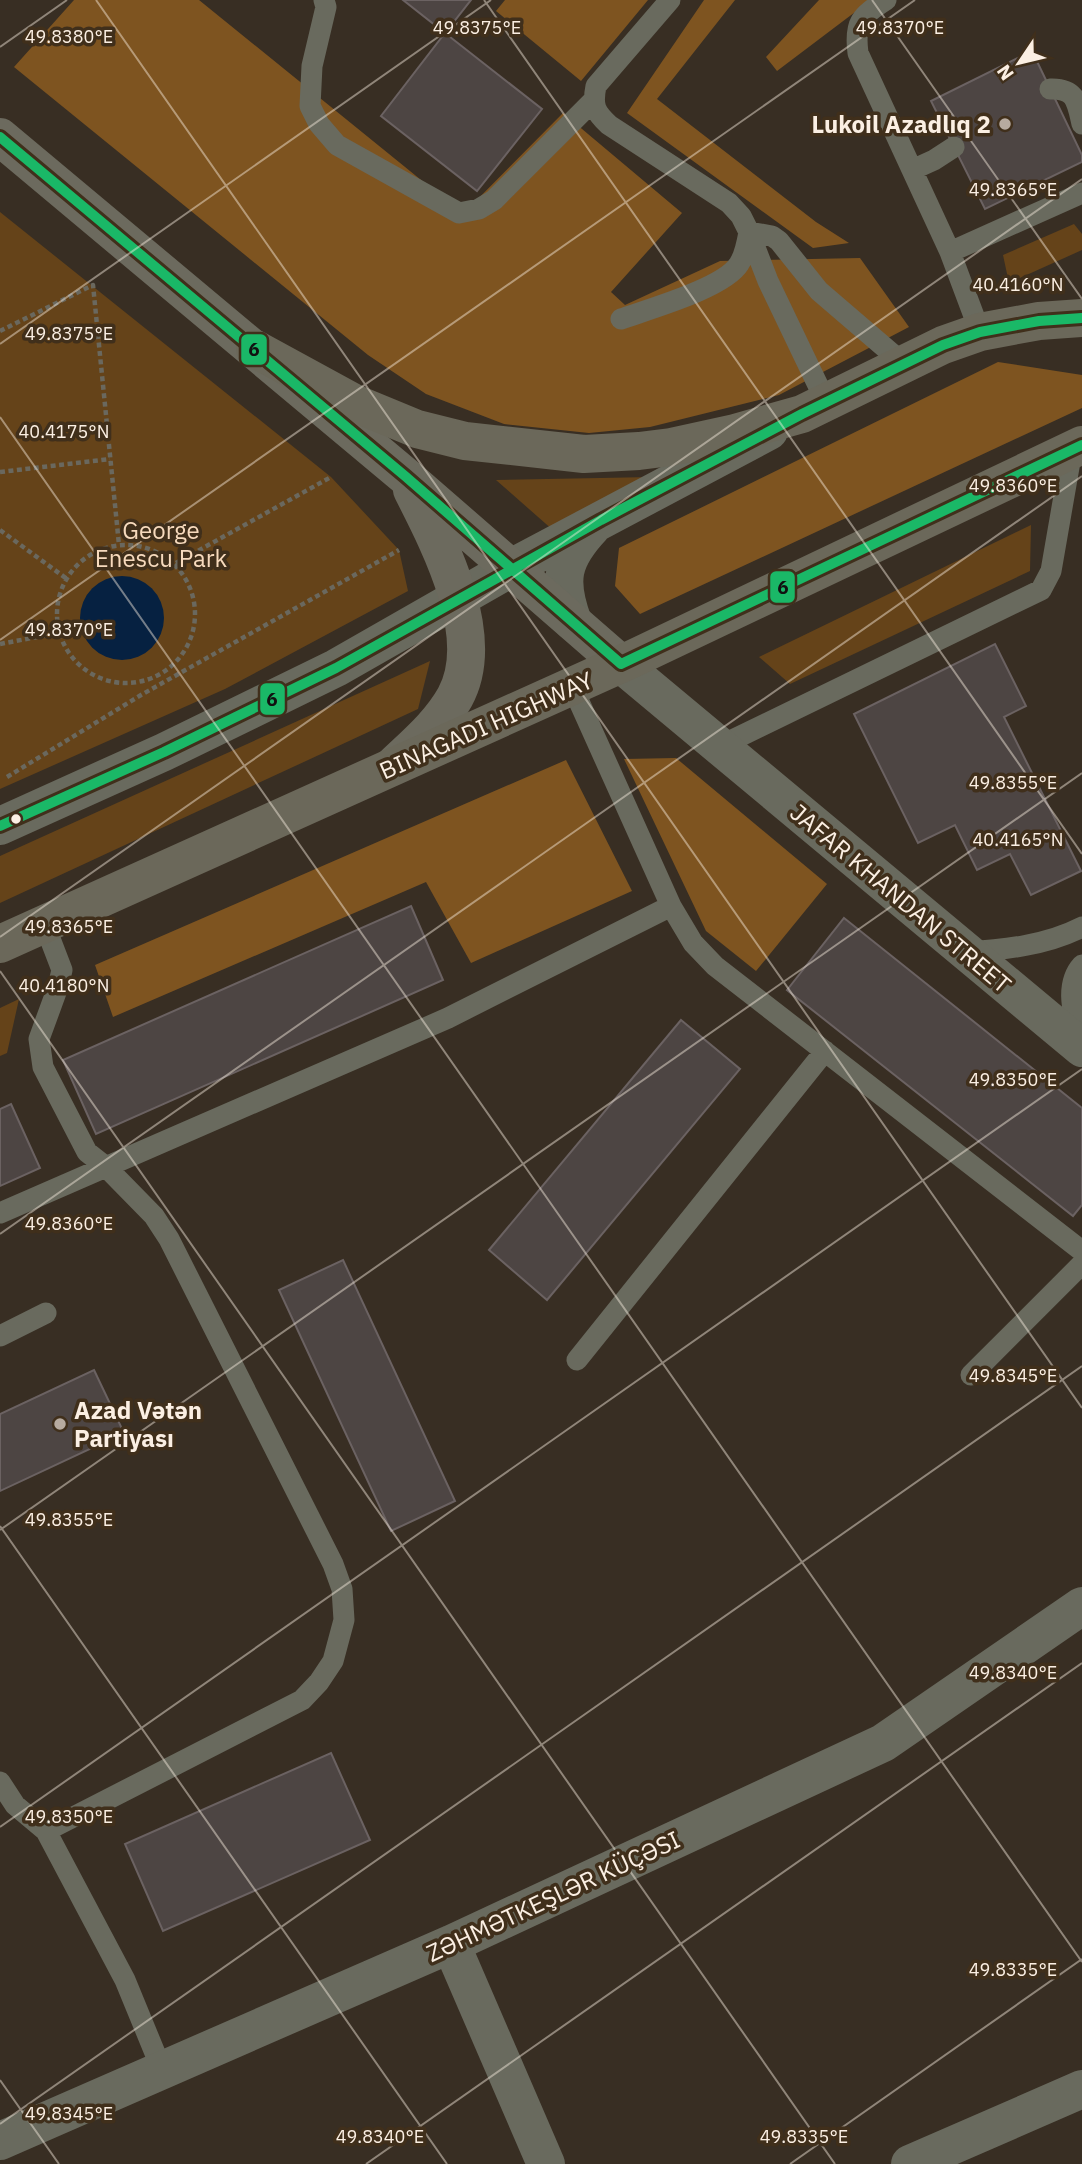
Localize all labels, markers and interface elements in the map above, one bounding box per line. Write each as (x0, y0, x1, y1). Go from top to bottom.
text: 49.8375°E (433, 16, 521, 39)
text: 49.8370°E (856, 16, 944, 39)
text: 49.8380°E (25, 25, 113, 48)
north arrow (984, 28, 1054, 98)
text: N (991, 60, 1019, 85)
place label: Lukoil Azadlıq 2 (811, 108, 991, 140)
marker: Lukoil Azadlıq 2 (997, 116, 1013, 132)
text: 49.8365°E (969, 178, 1057, 201)
text: 40.4160°N (973, 273, 1063, 296)
text: 49.8375°E (25, 322, 113, 345)
line badge: 6 (240, 333, 268, 366)
text: 6 (248, 337, 260, 361)
text: 40.4175°N (19, 420, 109, 443)
text: 49.8360°E (969, 474, 1057, 497)
park label: George Enescu Park (95, 514, 228, 574)
line badge: 6 (769, 570, 796, 604)
text: 6 (777, 575, 789, 599)
text: 49.8370°E (25, 618, 113, 641)
street label: BINAGADI HIGHWAY (374, 664, 598, 786)
line badge: 6 (259, 682, 286, 716)
text: 6 (266, 687, 278, 711)
text: 49.8355°E (969, 771, 1057, 794)
street label: JAFAR KHANDAN STREET (784, 796, 1018, 1000)
unlabelled marker (9, 812, 23, 826)
text: 40.4165°N (973, 828, 1063, 851)
text: 49.8365°E (25, 915, 113, 938)
text: 40.4180°N (19, 974, 109, 997)
text: 49.8350°E (969, 1068, 1057, 1091)
text: 49.8360°E (25, 1212, 113, 1235)
text: 49.8345°E (969, 1364, 1057, 1387)
place label: Azad Vətən Partiyası (74, 1394, 202, 1454)
marker: Azad Vətən Partiyası (52, 1416, 68, 1432)
text: 49.8355°E (25, 1508, 113, 1531)
text: 49.8340°E (969, 1661, 1057, 1684)
text: 49.8350°E (25, 1805, 113, 1828)
street label: ZƏHMƏTKEŞLƏR KÜÇƏSI (421, 1823, 685, 1969)
text: 49.8335°E (969, 1958, 1057, 1981)
text: 49.8345°E (25, 2102, 113, 2125)
text: 49.8340°E (336, 2125, 424, 2148)
text: 49.8335°E (760, 2125, 848, 2148)

